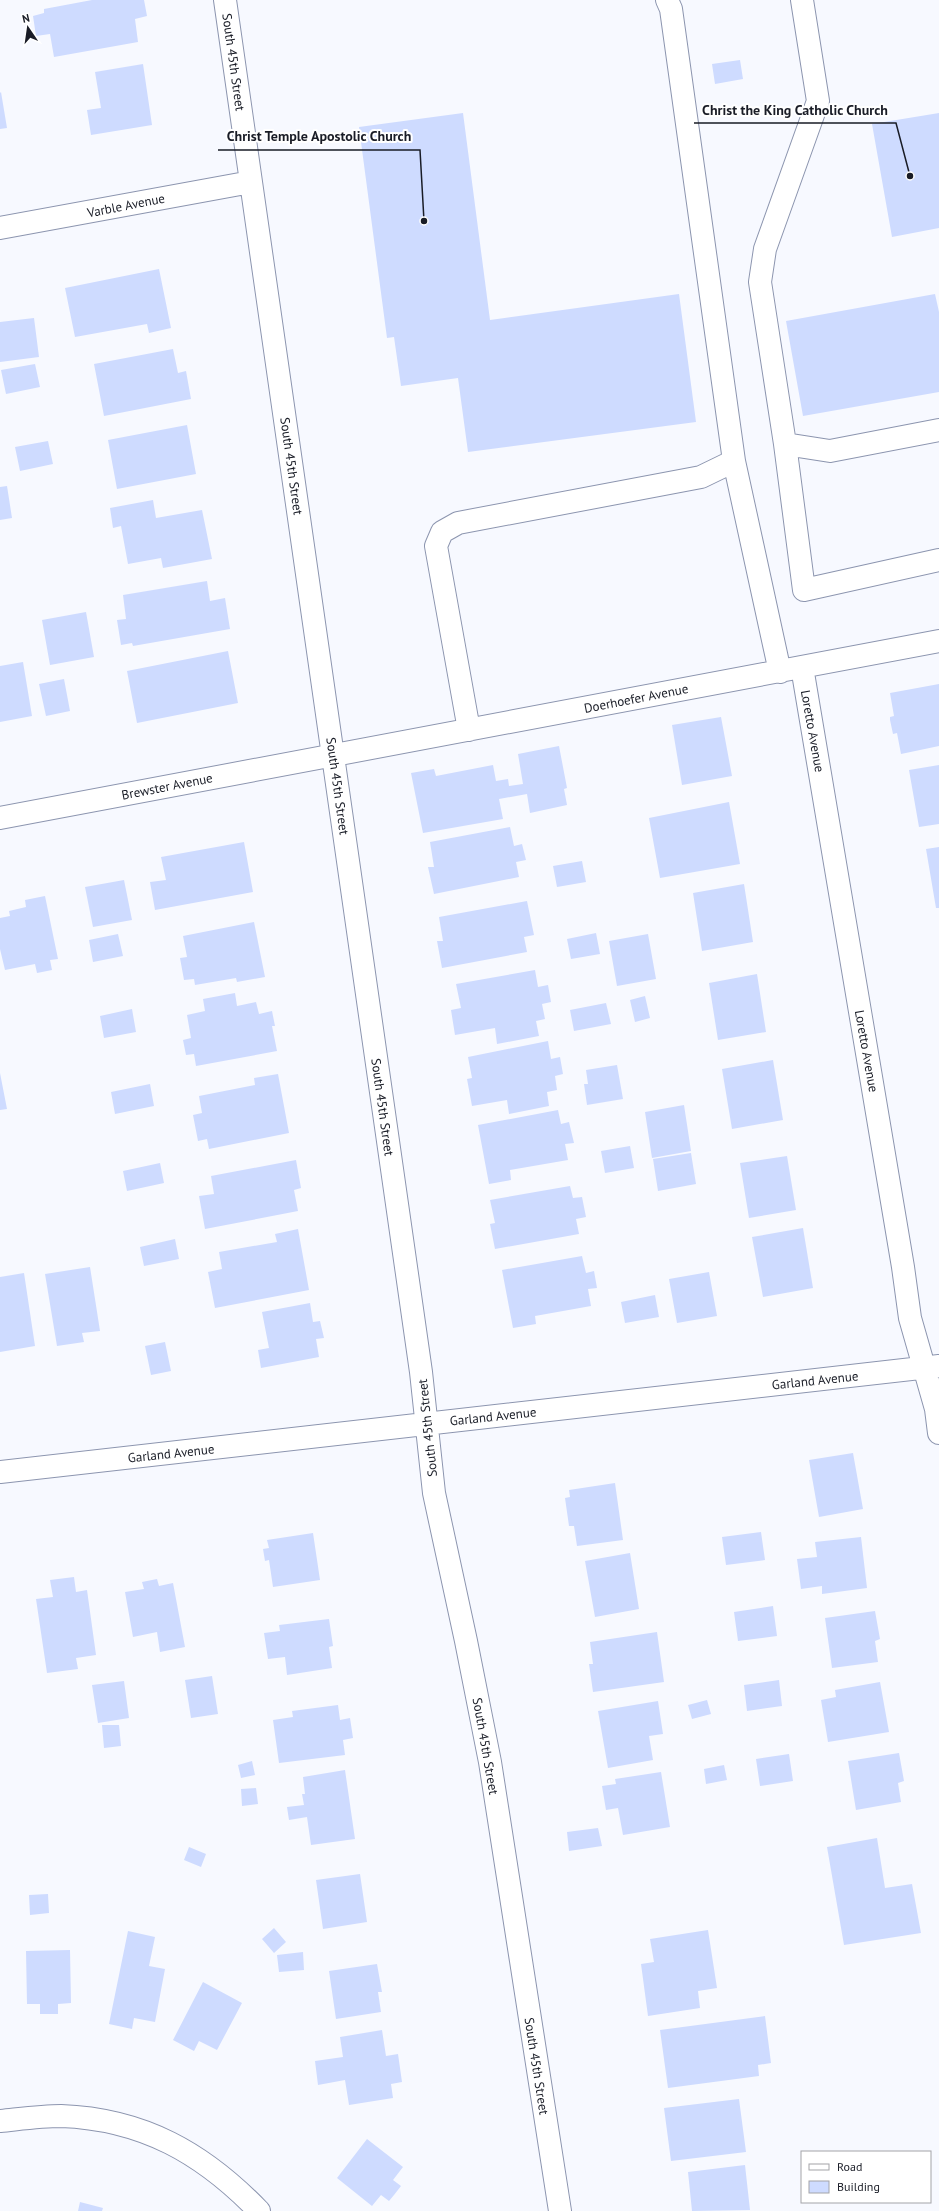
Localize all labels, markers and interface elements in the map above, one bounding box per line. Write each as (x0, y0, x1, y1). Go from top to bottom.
north arrow (8, 8, 48, 48)
text: N (21, 11, 31, 26)
street label: South 45th Street (218, 12, 249, 112)
callout: Christ the King Catholic Church (694, 97, 896, 123)
text: Christ the King Catholic Church (702, 101, 888, 119)
callout: Christ Temple Apostolic Church (218, 124, 420, 150)
text: Christ Temple Apostolic Church (227, 127, 411, 145)
street label: Varble Avenue (85, 190, 166, 222)
street label: South 45th Street (276, 416, 307, 516)
street label: Doerhoefer Avenue (583, 680, 690, 717)
street label: Loretto Avenue (797, 689, 828, 774)
street label: South 45th Street (322, 736, 353, 836)
street label: Brewster Avenue (120, 769, 214, 804)
street label: Loretto Avenue (851, 1009, 882, 1094)
street label: South 45th Street (367, 1057, 398, 1157)
street label: Garland Avenue (771, 1368, 859, 1393)
street label: South 45th Street (414, 1378, 441, 1478)
street label: Garland Avenue (449, 1404, 537, 1429)
street label: Garland Avenue (127, 1441, 215, 1466)
street label: South 45th Street (469, 1696, 503, 1797)
street label: South 45th Street (520, 2016, 553, 2116)
legend (801, 2151, 931, 2203)
text: Road (837, 2159, 862, 2174)
text: Building (837, 2179, 880, 2194)

